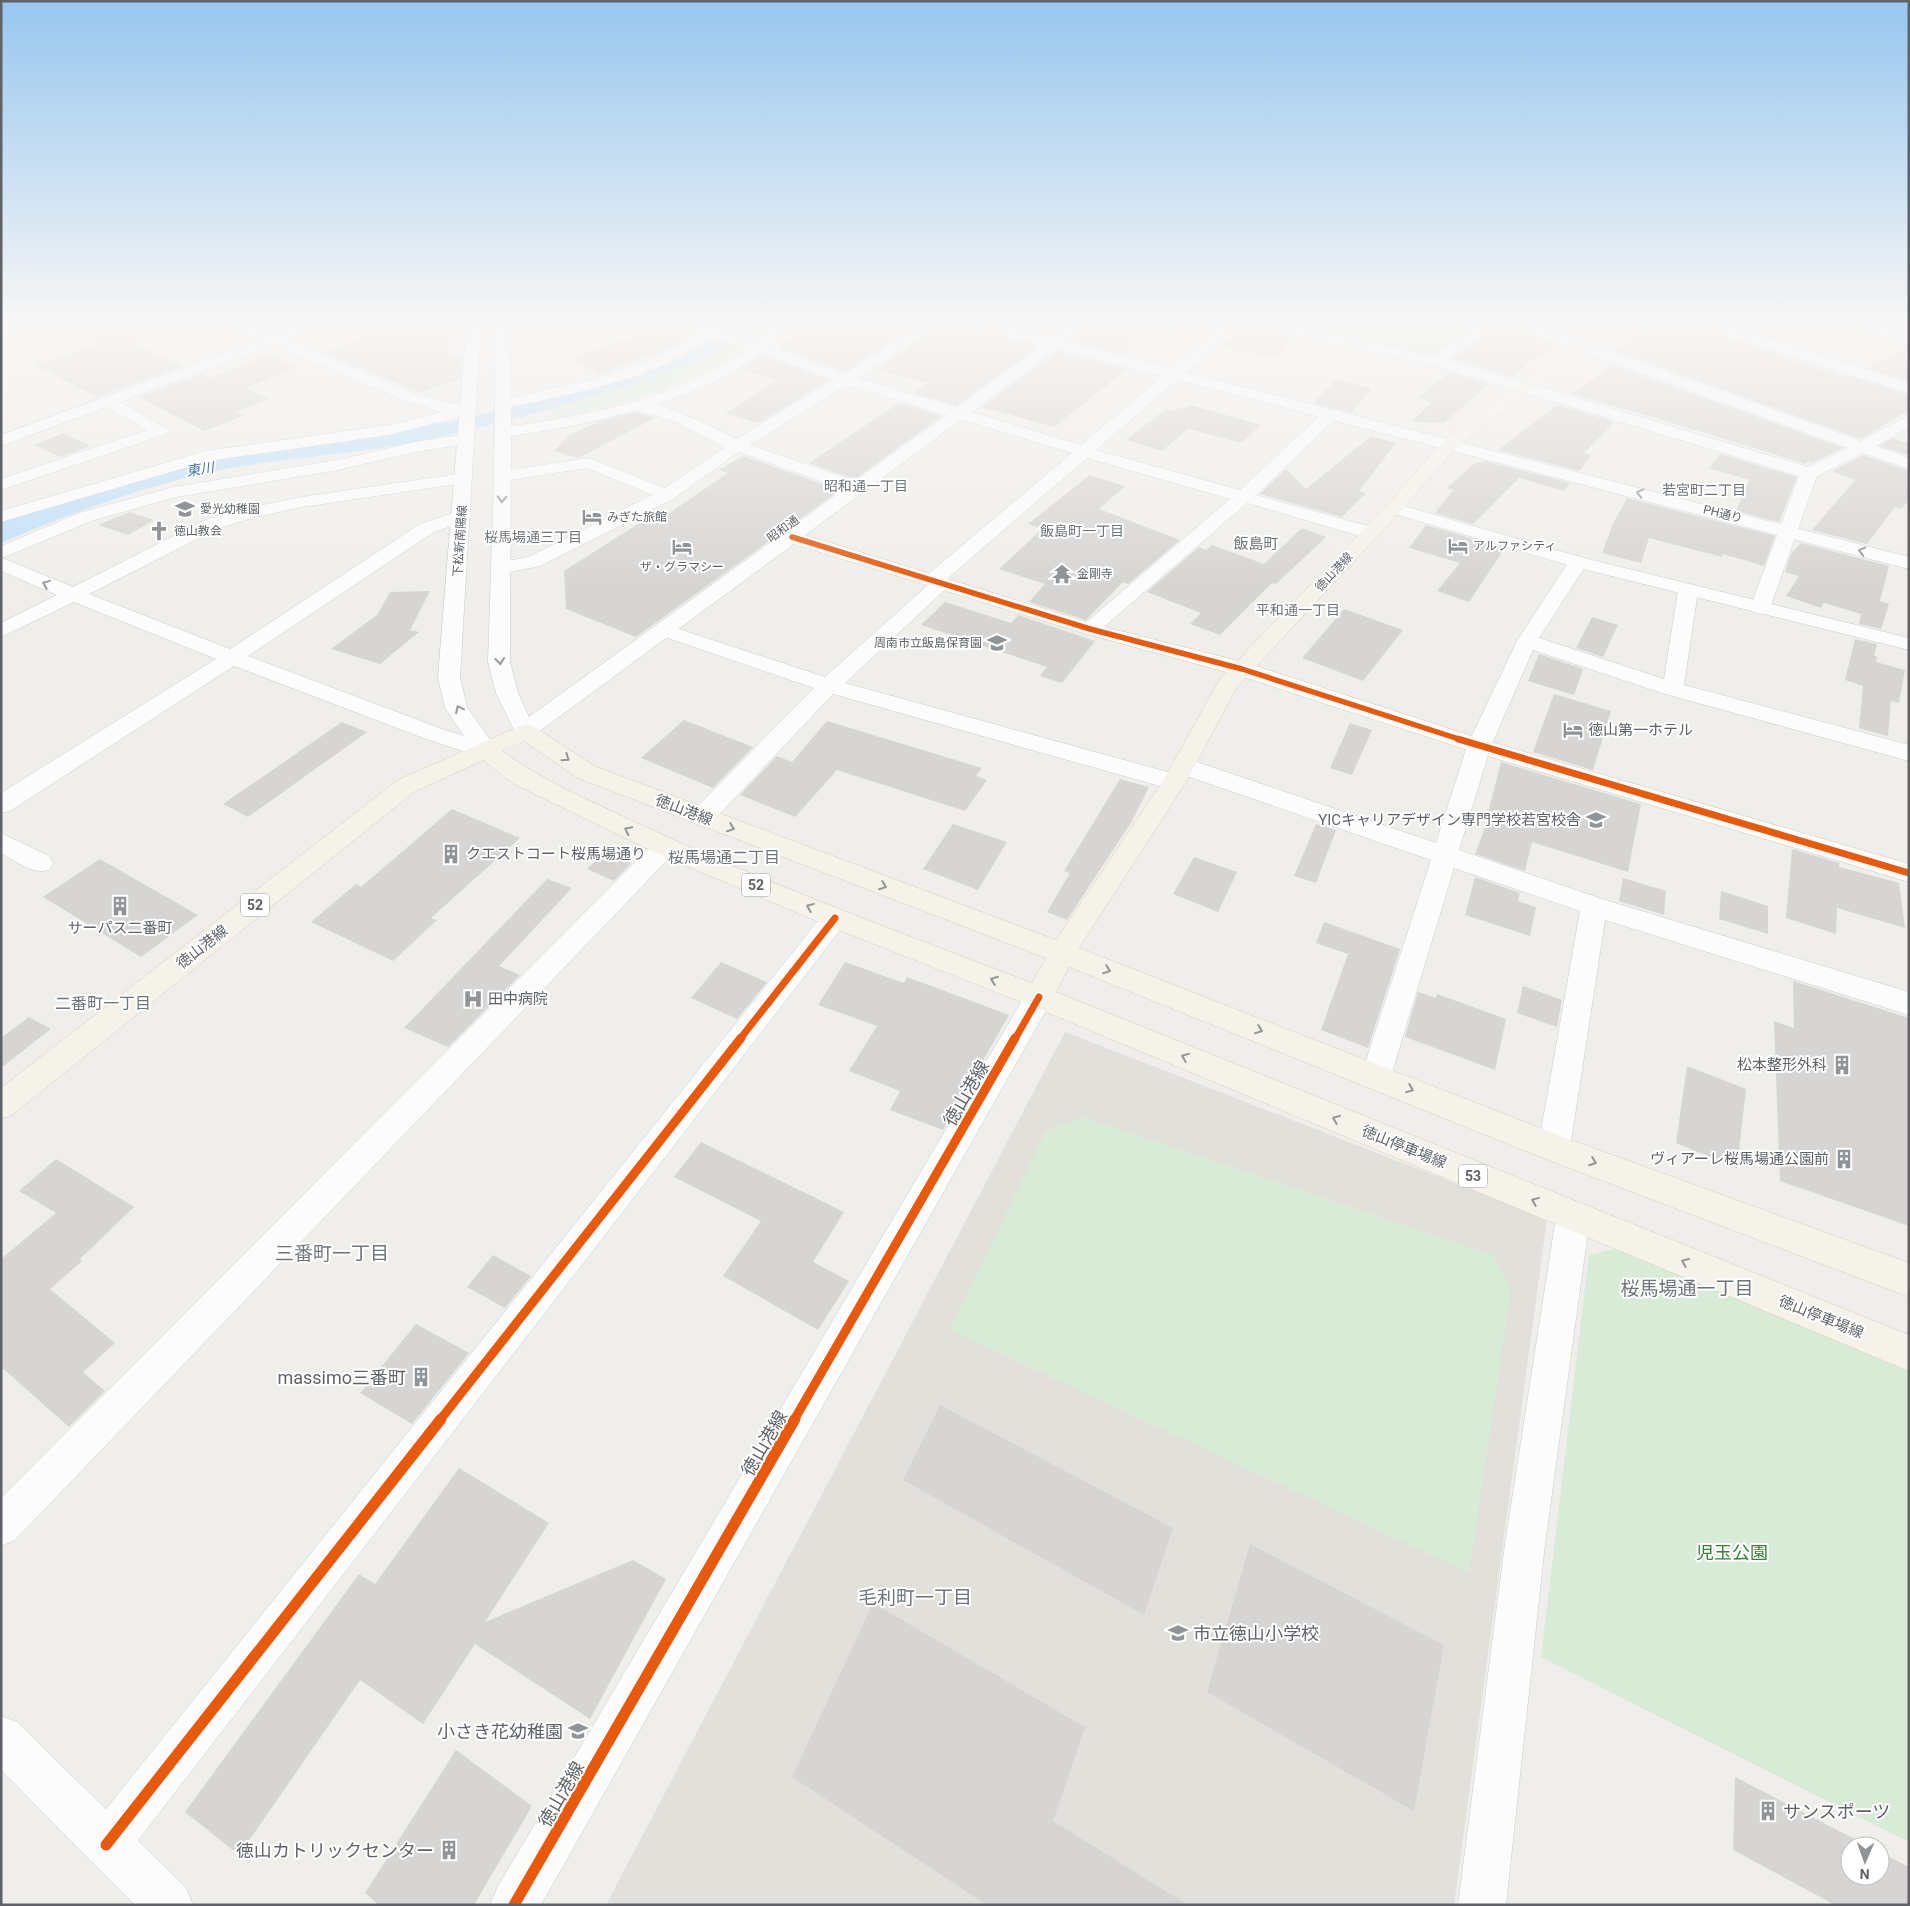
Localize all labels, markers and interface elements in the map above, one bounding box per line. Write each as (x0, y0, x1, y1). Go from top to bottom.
water label: 東川 (185, 459, 217, 479)
district label: 昭和通一丁目 (824, 478, 908, 494)
district label: 若宮町二丁目 (1662, 482, 1746, 498)
one-way arrow (1636, 488, 1645, 499)
one-way arrow (497, 495, 508, 503)
school or university icon: 愛光幼稚園 (174, 498, 196, 520)
place label: 愛光幼稚園 (200, 502, 260, 516)
street label: PH通り (1702, 502, 1744, 526)
street label: 下松新南陽線 (451, 505, 469, 577)
hotel icon: みぎた旅館 (581, 506, 603, 528)
place label: みぎた旅館 (607, 510, 667, 524)
street label: 昭和通 (764, 513, 802, 545)
church icon: 徳山教会 (148, 520, 170, 542)
district label: 飯島町一丁目 (1040, 523, 1124, 539)
place label: 徳山教会 (174, 524, 222, 538)
district label: 桜馬場通三丁目 (484, 529, 582, 545)
district label: 飯島町 (1233, 535, 1279, 553)
hotel icon: アルファシティ (1447, 535, 1469, 557)
hotel icon: ザ・グラマシー (671, 536, 693, 558)
place label: アルファシティ (1473, 539, 1556, 553)
one-way arrow (1858, 546, 1866, 556)
street label: 徳山港線 (1313, 550, 1355, 594)
place label: ザ・グラマシー (640, 560, 724, 574)
temple icon: 金剛寺 (1051, 563, 1073, 585)
place label: 金剛寺 (1077, 567, 1113, 581)
one-way arrow (42, 580, 51, 590)
district label: 平和通一丁目 (1256, 602, 1340, 618)
school or university icon: 周南市立飯島保育園 (986, 632, 1008, 654)
place label: 周南市立飯島保育園 (874, 636, 982, 650)
one-way arrow (494, 657, 505, 665)
one-way arrow (454, 705, 465, 714)
hotel icon: 徳山第一ホテル (1562, 719, 1584, 741)
place label: 徳山第一ホテル (1588, 721, 1693, 739)
one-way arrow (560, 752, 570, 761)
street label: 徳山港線 (653, 791, 715, 829)
school or university icon: YICキャリアデザイン専門学校若宮校舎 (1585, 809, 1607, 831)
place label: YICキャリアデザイン専門学校若宮校舎 (1318, 811, 1581, 829)
one-way arrow (726, 822, 735, 832)
one-way arrow (624, 825, 633, 836)
building icon: クエストコート桜馬場通り (440, 843, 462, 865)
place label: クエストコート桜馬場通り (466, 845, 646, 863)
district label: 桜馬場通二丁目 (668, 848, 780, 867)
road number: 52 (742, 874, 770, 896)
one-way arrow (878, 879, 887, 890)
road number: 52 (241, 894, 269, 916)
building icon: サーパス二番町 (109, 895, 131, 917)
one-way arrow (806, 903, 815, 914)
place label: サーパス二番町 (68, 919, 172, 937)
street label: 徳山港線 (173, 921, 231, 973)
one-way arrow (1102, 964, 1111, 975)
one-way arrow (990, 975, 998, 985)
hospital icon: 田中病院 (462, 988, 484, 1010)
place label: 田中病院 (488, 990, 548, 1008)
district label: 二番町一丁目 (55, 994, 151, 1013)
one-way arrow (1254, 1024, 1262, 1034)
one-way arrow (1182, 1053, 1190, 1063)
building icon: 松本整形外科 (1831, 1054, 1853, 1076)
place label: 松本整形外科 (1737, 1056, 1827, 1074)
street label: 徳山港線 (939, 1057, 993, 1129)
one-way arrow (1405, 1083, 1414, 1094)
one-way arrow (1332, 1115, 1341, 1126)
street label: 徳山停車場線 (1359, 1122, 1449, 1172)
building icon: ヴィアーレ桜馬場通公園前 (1833, 1148, 1855, 1170)
place label: ヴィアーレ桜馬場通公園前 (1650, 1150, 1829, 1168)
one-way arrow (1588, 1156, 1597, 1166)
road number: 53 (1459, 1164, 1487, 1188)
one-way arrow (1531, 1197, 1539, 1207)
district label: 三番町一丁目 (275, 1242, 389, 1265)
one-way arrow (1681, 1258, 1690, 1269)
district label: 桜馬場通一丁目 (1620, 1277, 1754, 1300)
street label: 徳山停車場線 (1776, 1292, 1866, 1342)
building icon: massimo三番町 (410, 1366, 432, 1388)
place label: massimo三番町 (277, 1367, 406, 1388)
street label: 徳山港線 (737, 1407, 791, 1479)
park label: 児玉公園 (1696, 1542, 1768, 1563)
district label: 毛利町一丁目 (858, 1586, 972, 1609)
school or university icon: 市立徳山小学校 (1167, 1622, 1189, 1644)
place label: 市立徳山小学校 (1193, 1623, 1319, 1644)
school or university icon: 小さき花幼稚園 (567, 1720, 589, 1742)
place label: 小さき花幼稚園 (437, 1721, 563, 1742)
street label: 徳山港線 (534, 1758, 588, 1830)
building icon: サンスポーツ (1757, 1800, 1779, 1822)
place label: サンスポーツ (1783, 1801, 1890, 1822)
north arrow (1840, 1836, 1890, 1886)
building icon: 徳山カトリックセンター (438, 1839, 460, 1861)
place label: 徳山カトリックセンター (236, 1840, 434, 1861)
text: N (1859, 1866, 1870, 1882)

